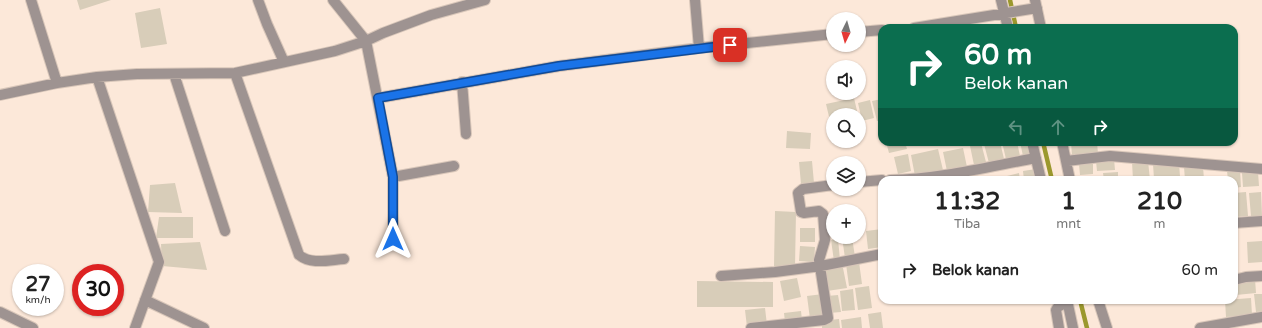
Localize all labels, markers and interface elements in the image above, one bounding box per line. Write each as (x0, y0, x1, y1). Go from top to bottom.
north arrow (826, 12, 866, 52)
map controls (826, 12, 866, 244)
pin (713, 28, 747, 62)
icon: arrive (719, 34, 741, 56)
text: 60 m (964, 38, 1032, 72)
icon: right (898, 40, 950, 92)
button: sound (826, 60, 866, 100)
text: Belok kanan (964, 72, 1068, 94)
button: search (826, 108, 866, 148)
icon: left (1005, 116, 1027, 138)
icon: ahead (1047, 116, 1069, 138)
icon: right (1089, 116, 1111, 138)
button: layers (826, 156, 866, 196)
text: 11:32 (934, 187, 1000, 216)
text: 1 (1061, 187, 1076, 216)
text: 210 (1137, 187, 1182, 216)
button: + (826, 204, 866, 244)
text: Tiba (954, 216, 980, 232)
text: mnt (1056, 216, 1081, 232)
text: m (1154, 216, 1165, 232)
position arrow (372, 218, 414, 260)
icon: right (898, 259, 920, 281)
text: Belok kanan (932, 261, 1019, 279)
text: 60 m (1181, 261, 1218, 279)
speed limit sign: 30 (72, 264, 124, 316)
text: 27 (25, 273, 51, 297)
text: km/h (25, 294, 51, 306)

